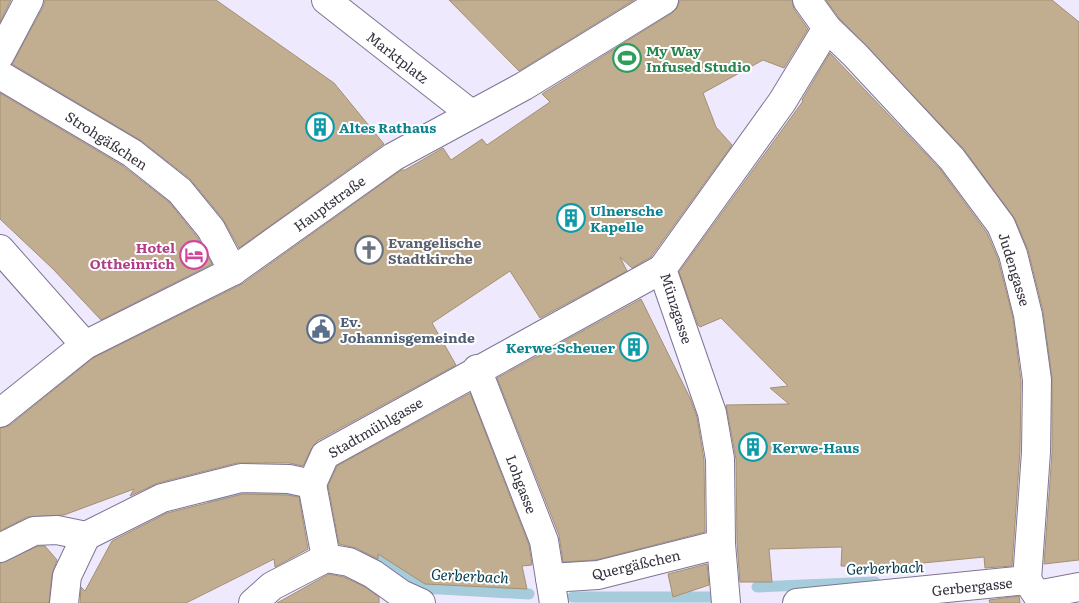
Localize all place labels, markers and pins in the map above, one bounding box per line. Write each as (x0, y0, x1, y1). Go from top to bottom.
place label: My Way Infused Studio (646, 40, 751, 76)
sports icon: My Way Infused Studio (612, 43, 642, 73)
building icon: Altes Rathaus (305, 112, 335, 142)
place label: Altes Rathaus (339, 117, 436, 137)
place label: Ulnersche Kapelle (590, 200, 663, 236)
building icon: Ulnersche Kapelle (556, 203, 586, 233)
place label: Evangelische Stadtkirche (388, 232, 481, 268)
church icon: Evangelische Stadtkirche (354, 235, 384, 265)
place label: Hotel Ottheinrich (90, 237, 175, 273)
hotel icon: Hotel Ottheinrich (179, 240, 209, 270)
place label: Ev. Johannisgemeinde (340, 311, 475, 347)
public building icon: Ev. Johannisgemeinde (306, 314, 336, 344)
building icon: Kerwe-Scheuer (619, 332, 649, 362)
place label: Kerwe-Scheuer (506, 337, 615, 357)
building icon: Kerwe-Haus (738, 432, 768, 462)
place label: Kerwe-Haus (772, 437, 859, 457)

